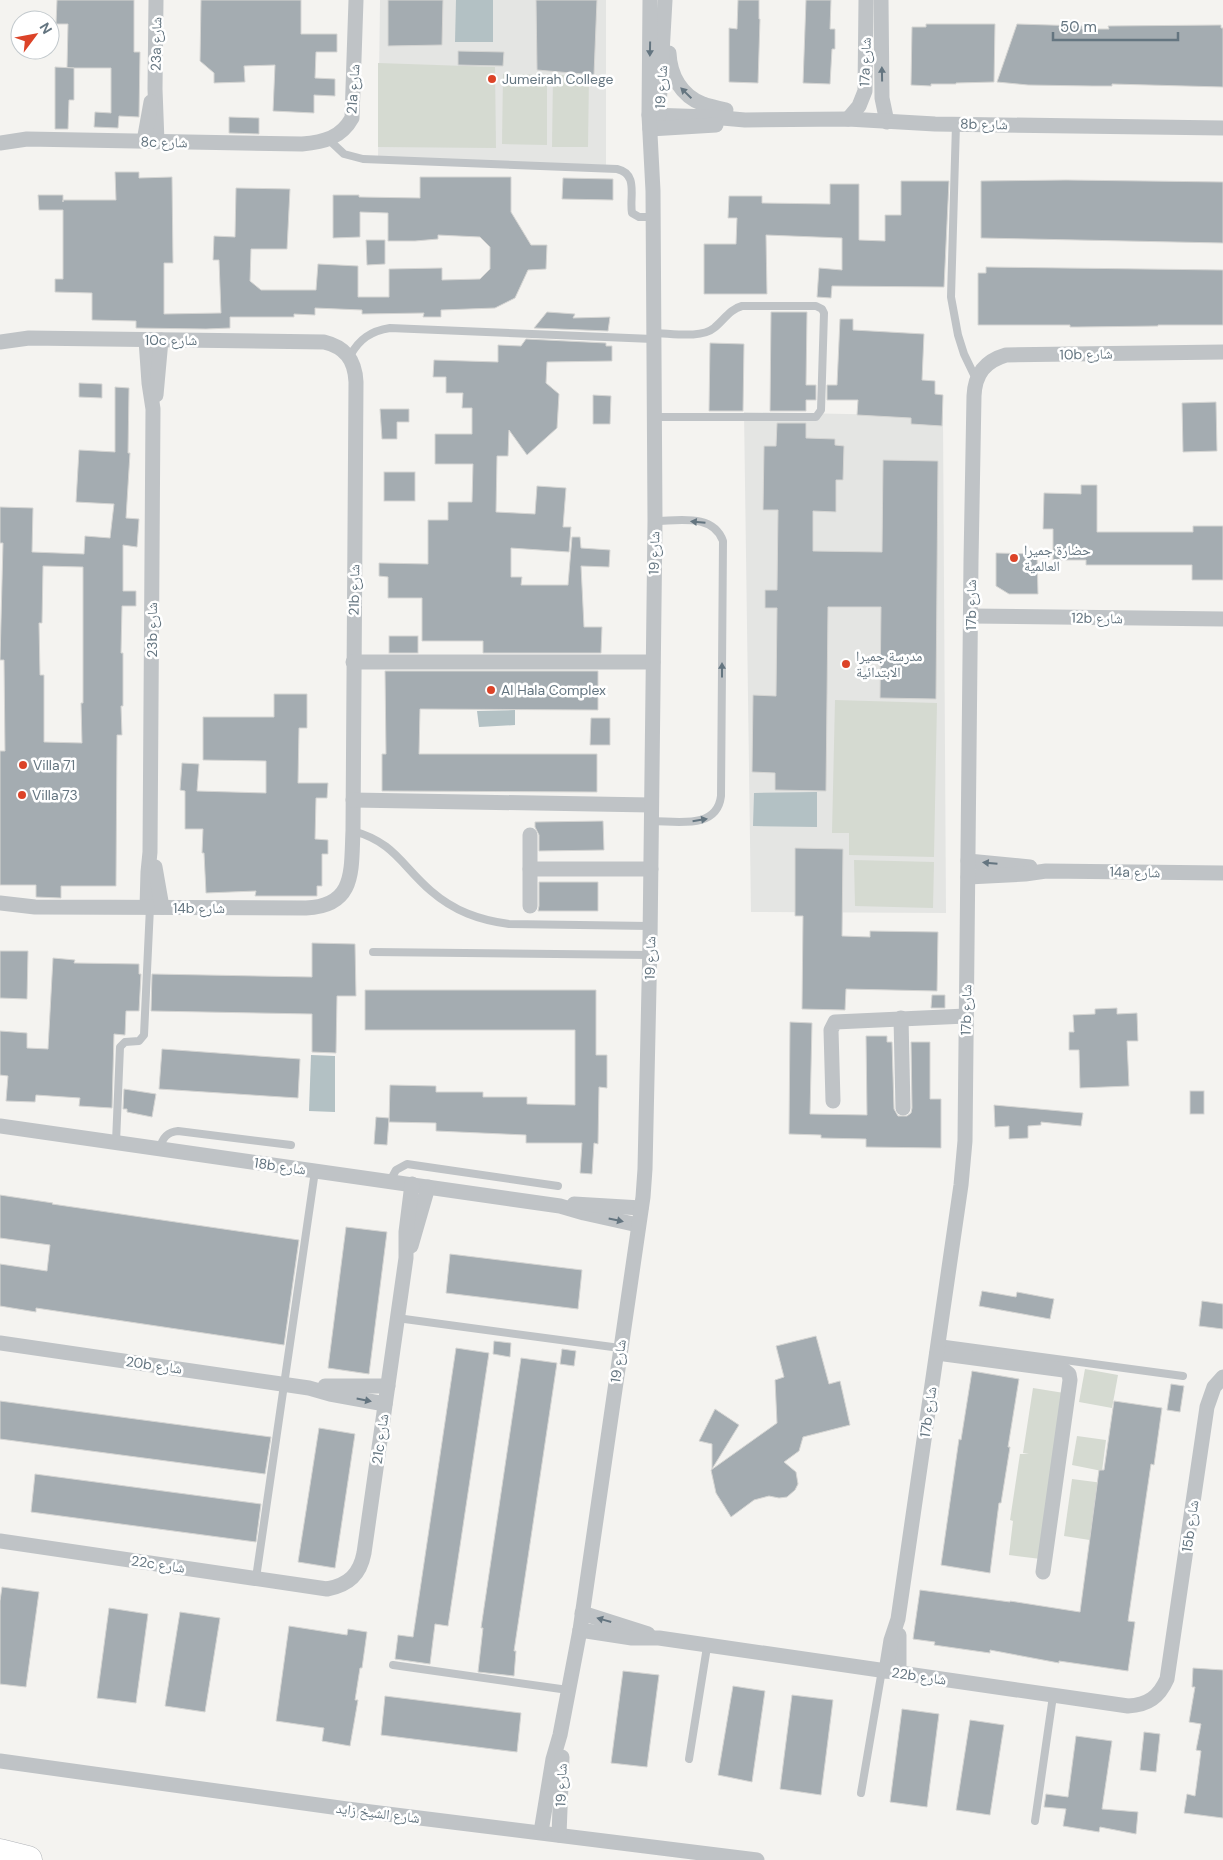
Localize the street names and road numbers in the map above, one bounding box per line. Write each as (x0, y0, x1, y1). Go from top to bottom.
street label: 23a شارع (147, 17, 166, 71)
street label: 17a شارع (855, 37, 876, 87)
street label: 21a شارع (342, 63, 365, 115)
street label: شارع 19 (651, 65, 672, 109)
street label: 8b شارع (960, 115, 1008, 134)
street label: 8c شارع (140, 133, 188, 152)
street label: 10c شارع (145, 331, 197, 350)
street label: 10b شارع (1059, 345, 1113, 364)
street label: شارع 19 (645, 531, 664, 575)
street label: 21b شارع (345, 564, 364, 616)
street label: 17b شارع (962, 580, 981, 630)
street label: 23b شارع (143, 602, 162, 658)
street label: 12b شارع (1071, 609, 1123, 628)
street label: 14a شارع (1109, 863, 1161, 882)
street label: 14b شارع (173, 899, 225, 918)
street label: شارع 19 (641, 936, 660, 980)
street label: 17b شارع (957, 984, 976, 1036)
street label: 18b شارع (253, 1153, 307, 1180)
street label: شارع 19 (606, 1338, 631, 1384)
street label: 20b شارع (125, 1352, 183, 1379)
street label: 17b شارع (916, 1386, 941, 1439)
street label: 21c شارع (368, 1413, 393, 1466)
street label: 15b شارع (1177, 1499, 1204, 1553)
street label: 22c شارع (130, 1551, 186, 1578)
street label: 22b شارع (890, 1663, 948, 1690)
street label: شارع 19 (551, 1763, 572, 1807)
street label: شارع الشيخ زايد (335, 1799, 421, 1828)

